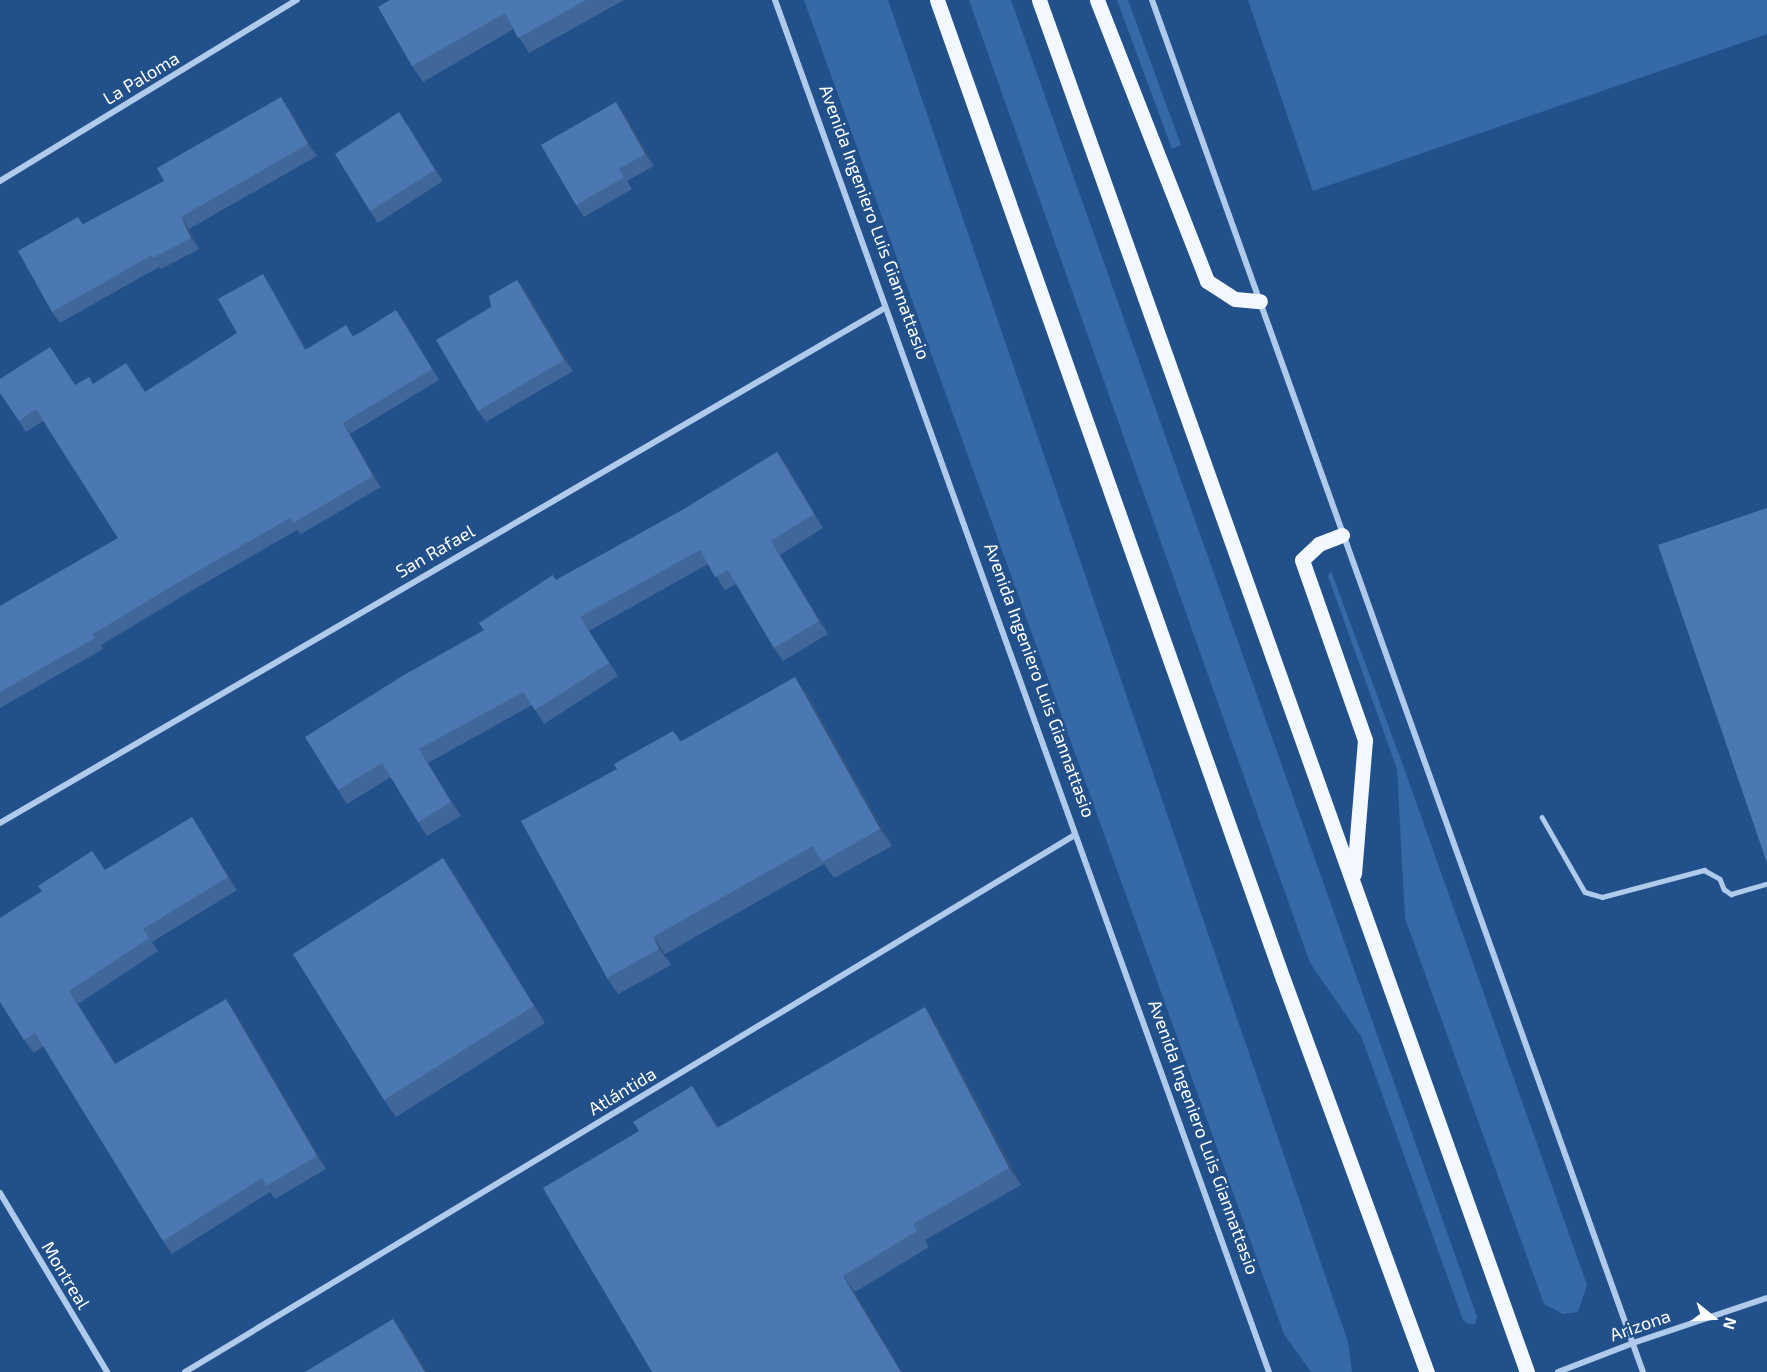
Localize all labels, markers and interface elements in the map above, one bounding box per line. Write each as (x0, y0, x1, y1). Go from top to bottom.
street label: La Paloma (99, 47, 183, 109)
street label: Avenida Ingeniero Luis Giannattasio (815, 82, 935, 362)
street label: San Rafael (392, 520, 478, 582)
street label: Avenida Ingeniero Luis Giannattasio (980, 540, 1100, 820)
street label: Avenida Ingeniero Luis Giannattasio (1144, 997, 1264, 1277)
street label: Atlántida (584, 1062, 660, 1120)
street label: Montreal (37, 1237, 95, 1313)
north arrow (1683, 1288, 1743, 1348)
street label: Arizona (1607, 1305, 1673, 1345)
text: N (1720, 1315, 1741, 1332)

